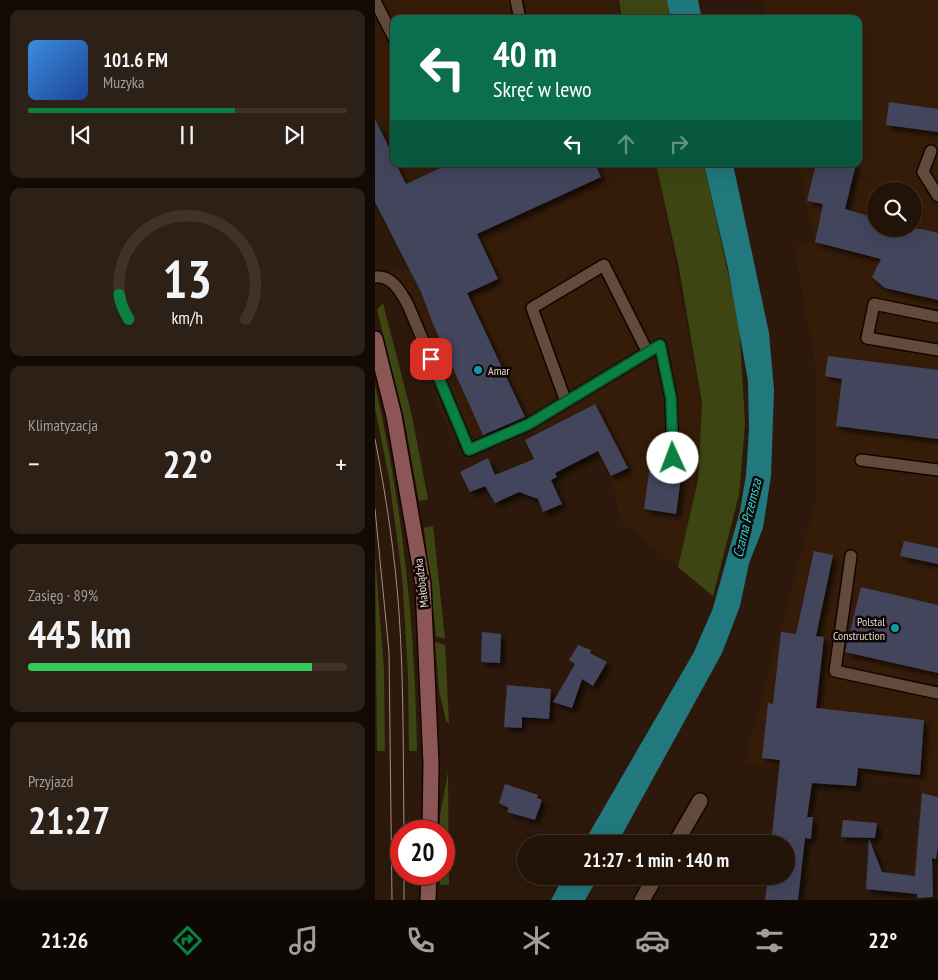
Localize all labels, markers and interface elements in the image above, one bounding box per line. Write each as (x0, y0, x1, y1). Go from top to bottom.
text: 40 m (493, 31, 557, 77)
icon: left (410, 35, 475, 100)
text: 101.6 FM (103, 48, 168, 72)
text: Muzyka (103, 72, 144, 92)
text: Skręć w lewo (493, 75, 591, 103)
icon: previous (67, 121, 95, 149)
icon: pause (173, 121, 201, 149)
icon: next (280, 121, 308, 149)
icon: left (559, 130, 587, 158)
icon: ahead (612, 130, 640, 158)
icon: right (665, 130, 693, 158)
map controls (867, 182, 922, 237)
button: search (867, 182, 922, 237)
text: 13 (163, 245, 212, 312)
text: km/h (172, 306, 203, 329)
pin (410, 338, 452, 380)
icon: arrive (417, 345, 445, 373)
place label: Amar (488, 363, 510, 378)
marker: Amar (472, 364, 484, 376)
text: Klimatyzacja (28, 415, 98, 435)
position arrow (646, 431, 698, 483)
text: 22° (162, 439, 213, 488)
text: − (28, 445, 40, 482)
text: + (335, 445, 347, 482)
water label: Czarna Przemsza (729, 476, 766, 559)
street label: Małobądzka (411, 557, 431, 608)
text: Zasięg · 89% (28, 585, 98, 605)
text: 445 km (28, 609, 131, 658)
place label: Polstal Construction (833, 614, 885, 643)
marker: Polstal Construction (889, 622, 901, 634)
text: Przyjazd (28, 771, 73, 791)
text: 21:27 (28, 795, 110, 844)
speed limit sign: 20 (390, 820, 455, 885)
text: 21:27 · 1 min · 140 m (583, 848, 729, 872)
icon: directions (170, 923, 205, 958)
icon: music (286, 923, 321, 958)
icon: phone (403, 923, 438, 958)
icon: climate (519, 923, 554, 958)
icon: car (635, 923, 670, 958)
icon: filters (752, 923, 787, 958)
text: 21:26 (41, 926, 88, 954)
text: 22° (868, 926, 897, 954)

